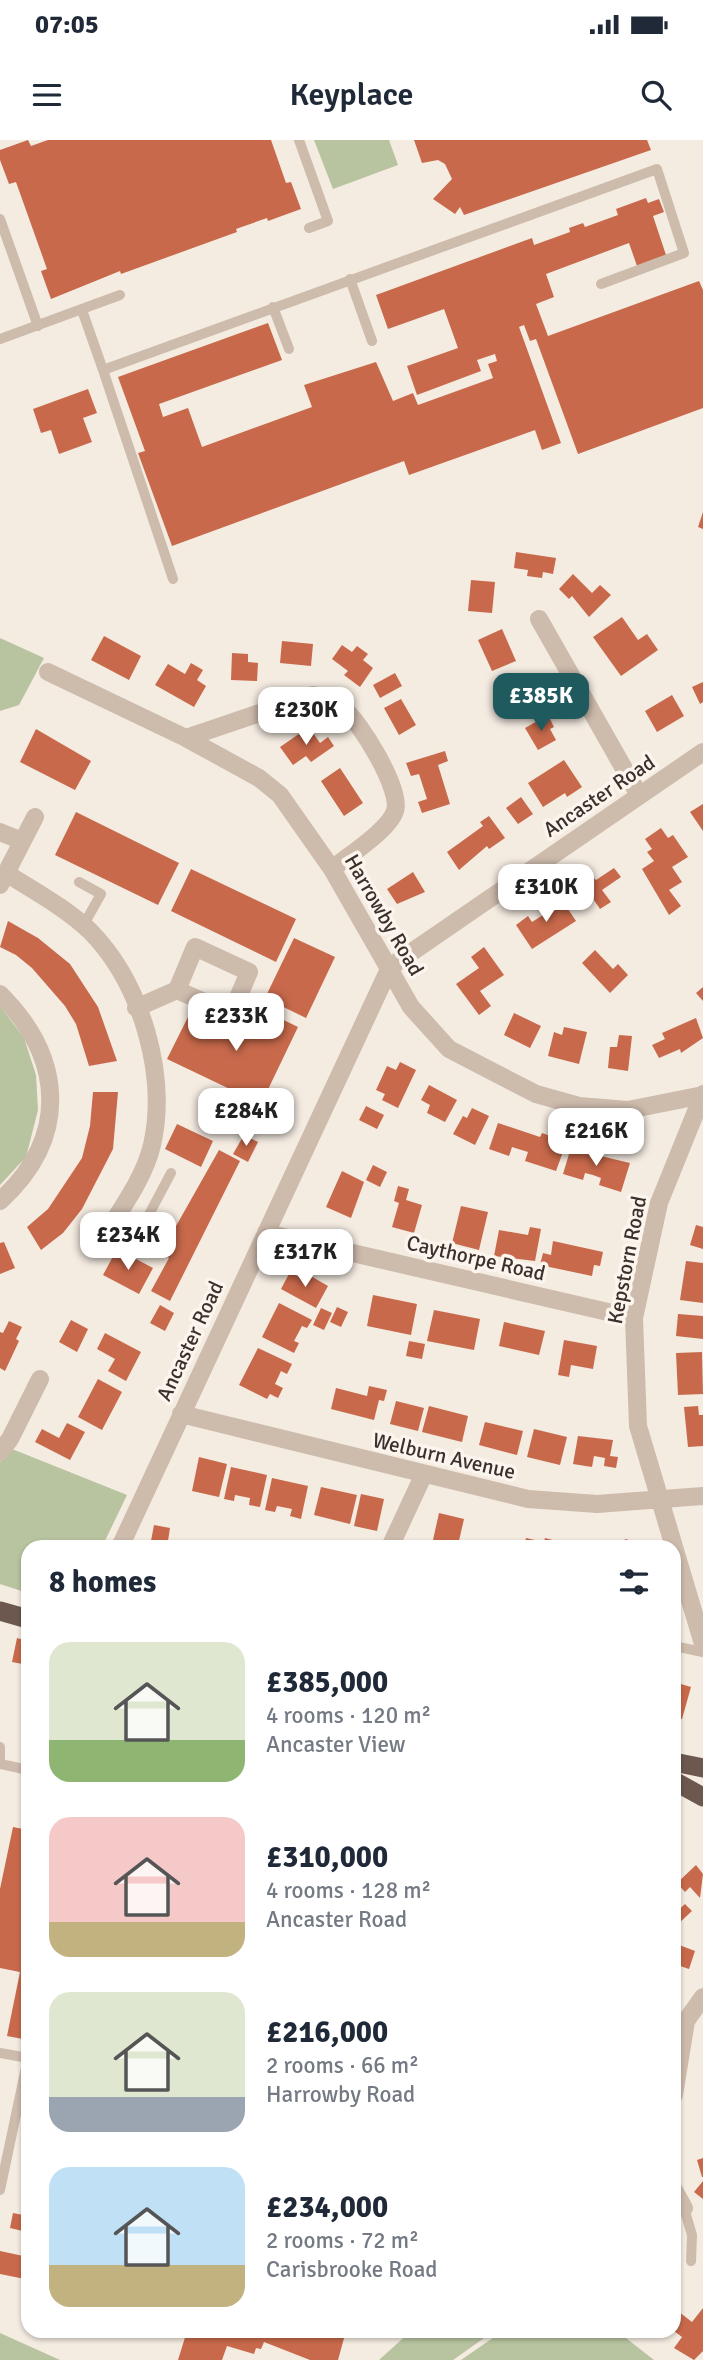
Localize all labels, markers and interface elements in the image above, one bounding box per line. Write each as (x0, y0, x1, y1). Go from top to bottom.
text: 07:05 (35, 9, 99, 41)
text: Keyplace (289, 75, 414, 114)
icon: menu (28, 76, 66, 114)
icon: search (637, 76, 675, 114)
pin: £385K (492, 674, 590, 733)
text: £385K (509, 681, 573, 710)
pin: £230K (257, 688, 355, 747)
text: £230K (274, 695, 338, 724)
street label: Ancaster Road (538, 749, 660, 843)
street label: Harrowby Road (339, 850, 429, 980)
pin: £310K (497, 864, 595, 924)
text: £310K (514, 872, 578, 901)
pin: £233K (187, 993, 285, 1053)
text: £233K (204, 1001, 268, 1030)
pin: £284K (197, 1088, 295, 1148)
text: £284K (214, 1096, 278, 1125)
pin: £216K (547, 1108, 645, 1168)
text: £216K (564, 1116, 628, 1145)
street label: Kepstorn Road (602, 1194, 652, 1326)
pin: £234K (79, 1212, 177, 1272)
text: £234K (96, 1220, 160, 1249)
street label: Caythorpe Road (404, 1229, 548, 1287)
pin: £317K (256, 1230, 354, 1289)
text: £317K (273, 1237, 337, 1266)
street label: Ancaster Road (151, 1277, 229, 1405)
street label: Welburn Avenue (370, 1427, 518, 1485)
icon: filters (615, 1563, 653, 1601)
text: 8 homes (49, 1564, 156, 1601)
text: £385,000 (266, 1664, 388, 1701)
icon: home (105, 1670, 189, 1754)
text: 4 rooms · 120 m² (266, 1701, 431, 1730)
text: Ancaster View (266, 1730, 405, 1759)
text: £310,000 (266, 1839, 388, 1876)
icon: home (105, 1845, 189, 1929)
text: 4 rooms · 128 m² (266, 1876, 431, 1905)
text: Ancaster Road (266, 1905, 407, 1934)
text: £216,000 (266, 2014, 388, 2051)
icon: home (105, 2020, 189, 2104)
text: 2 rooms · 66 m² (266, 2051, 419, 2080)
text: Harrowby Road (266, 2080, 415, 2109)
text: £234,000 (266, 2189, 388, 2226)
icon: home (105, 2195, 189, 2279)
text: 2 rooms · 72 m² (266, 2226, 419, 2255)
text: Carisbrooke Road (266, 2255, 438, 2284)

